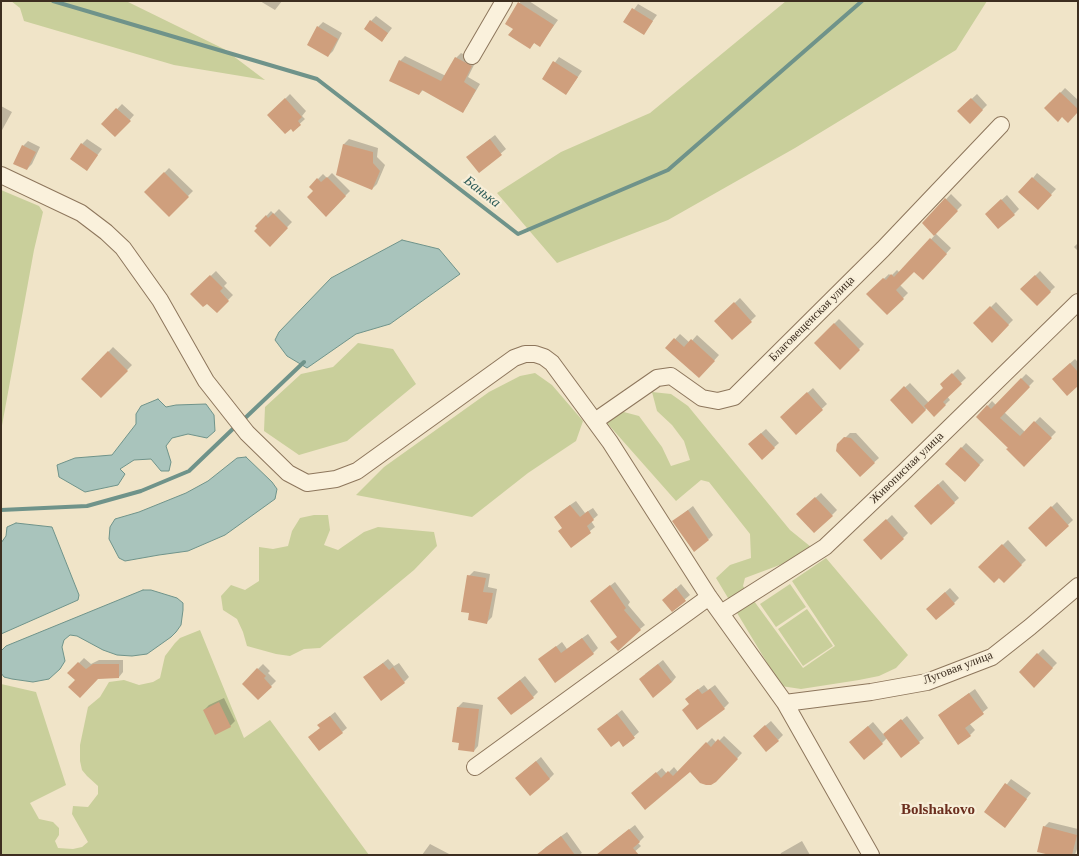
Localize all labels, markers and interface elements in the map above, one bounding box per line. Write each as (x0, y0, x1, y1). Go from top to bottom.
water label: Банька (460, 173, 504, 211)
street label: Благовещенская улица (766, 273, 858, 365)
street label: Живописная улица (867, 429, 947, 507)
street label: Луговая улица (921, 648, 995, 688)
district label: Bolshakovo (901, 801, 975, 819)

